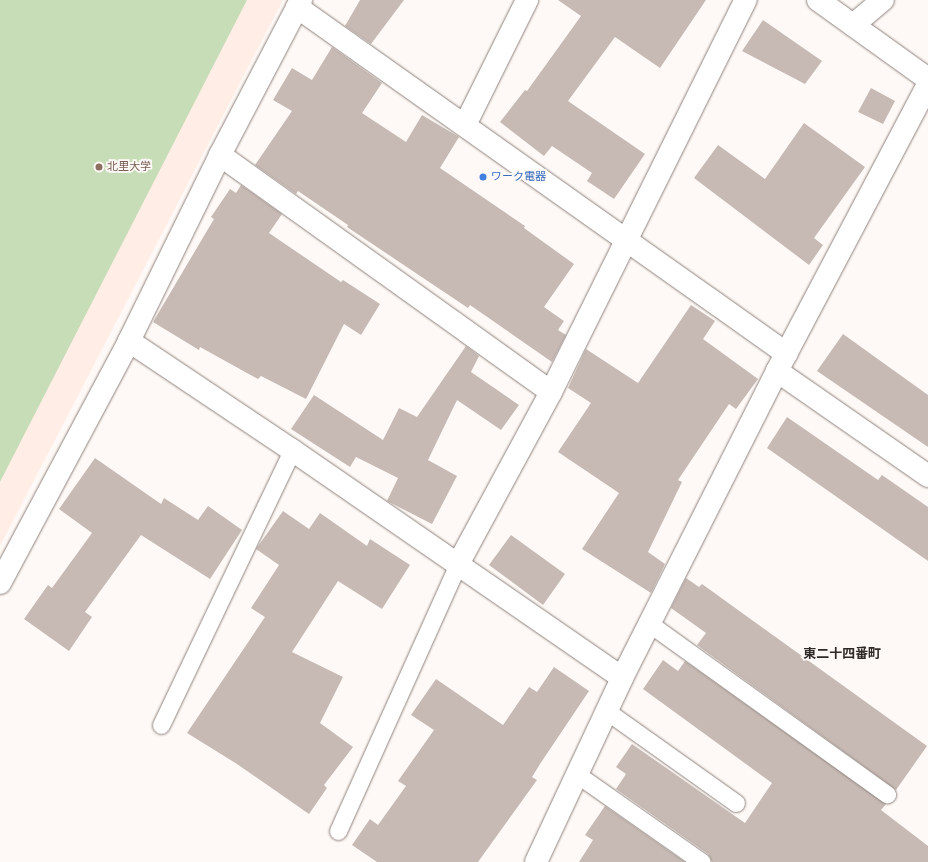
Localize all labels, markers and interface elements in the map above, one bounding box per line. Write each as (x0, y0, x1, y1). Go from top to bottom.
place label: 北里大学 (107, 160, 151, 174)
marker: 北里大学 (94, 162, 104, 172)
place label: ワーク電器 (491, 170, 546, 184)
marker: ワーク電器 (478, 172, 488, 182)
district label: 東二十四番町 (803, 647, 881, 663)

